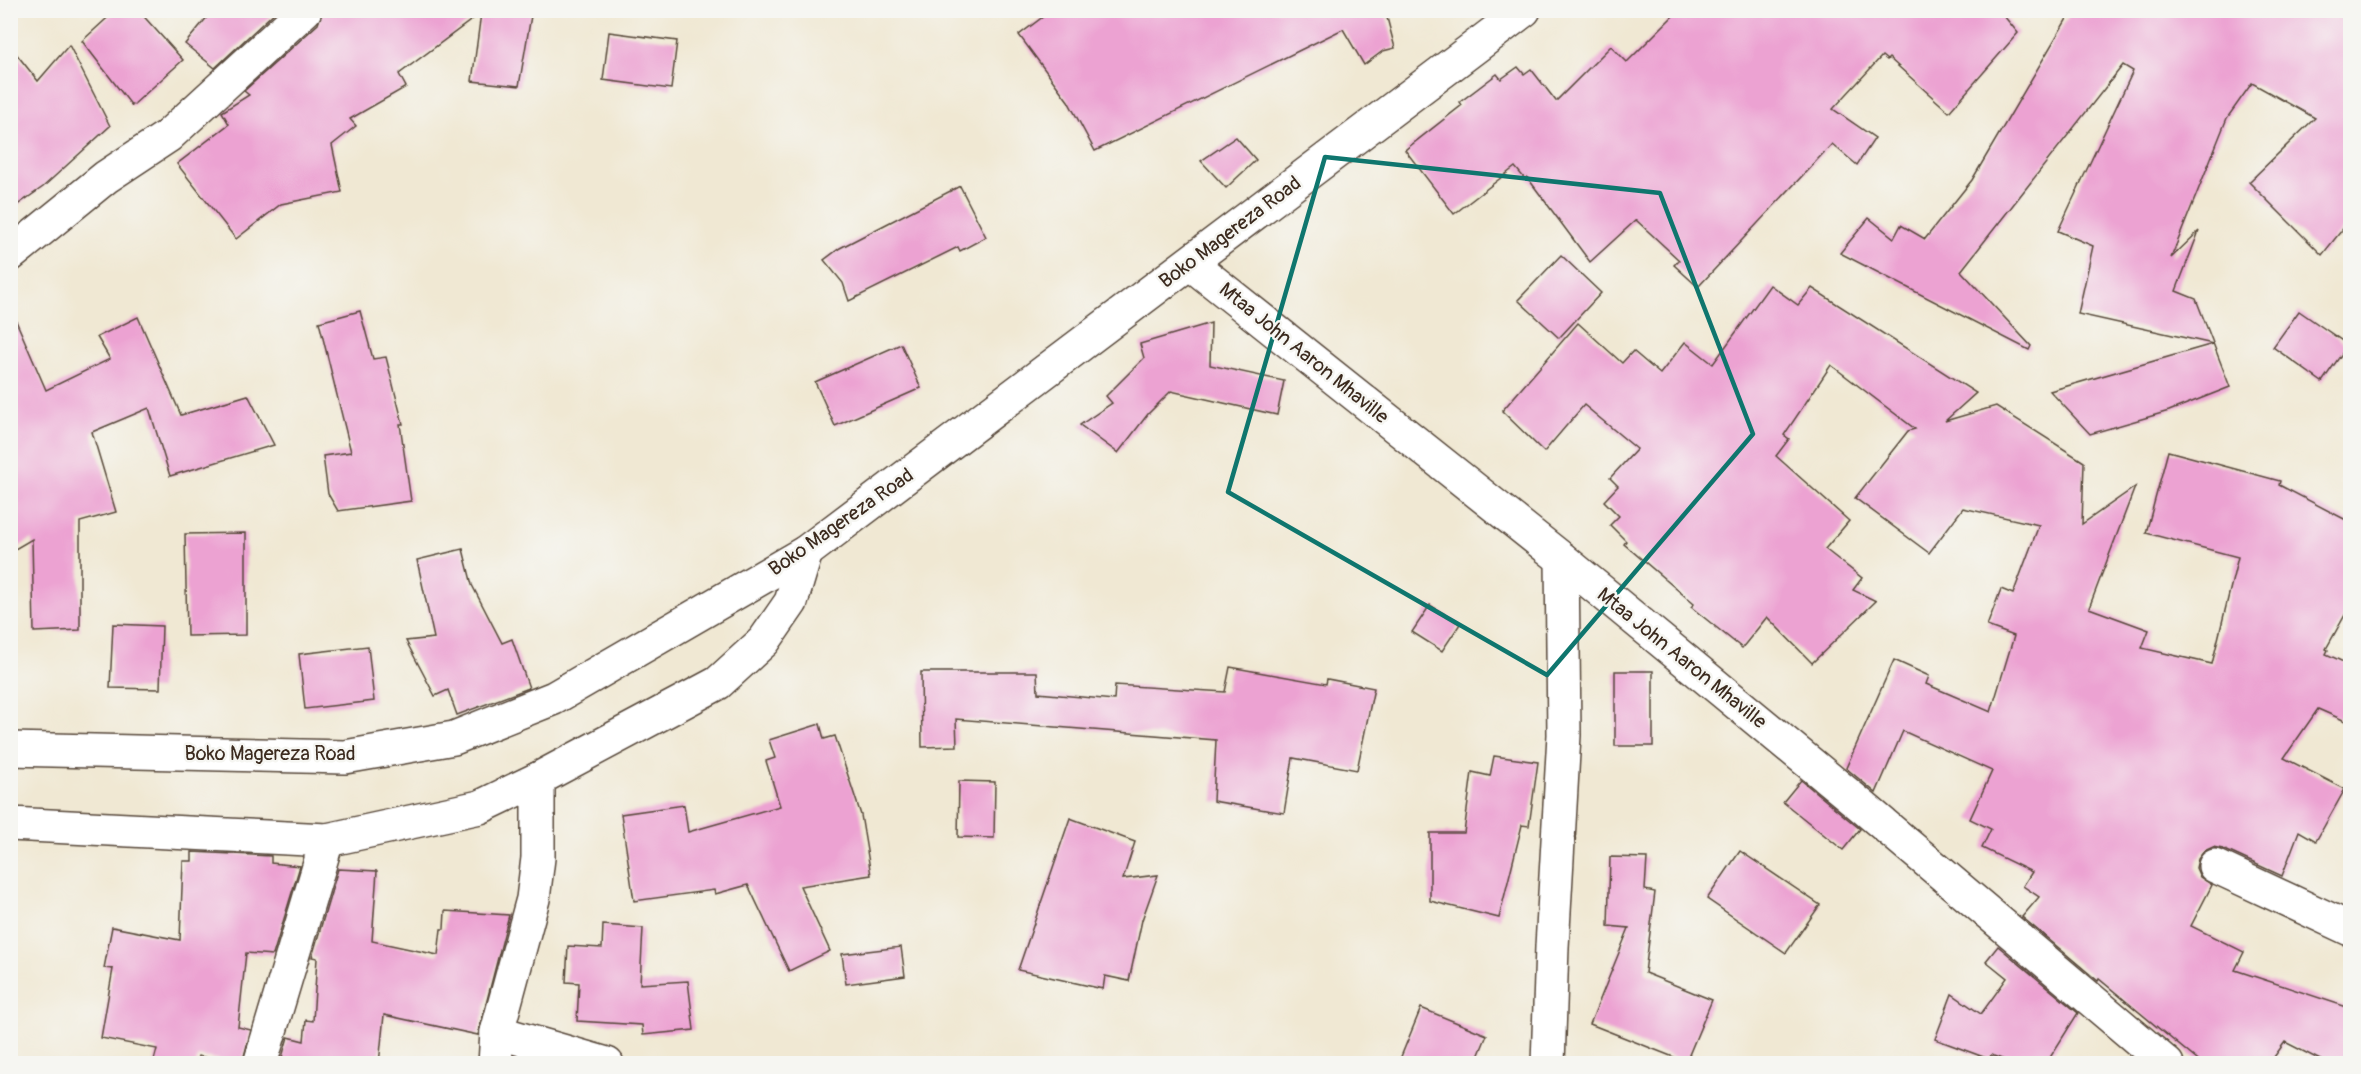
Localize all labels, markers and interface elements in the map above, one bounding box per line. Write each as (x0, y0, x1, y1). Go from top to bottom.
street label: Boko Magereza Road (1154, 171, 1306, 293)
street label: Mtaa John Aaron Mhaville (1214, 277, 1394, 429)
street label: Boko Magereza Road (764, 463, 918, 581)
street label: Mtaa John Aaron Mhaville (1592, 582, 1772, 734)
street label: Boko Magereza Road (184, 741, 356, 766)

